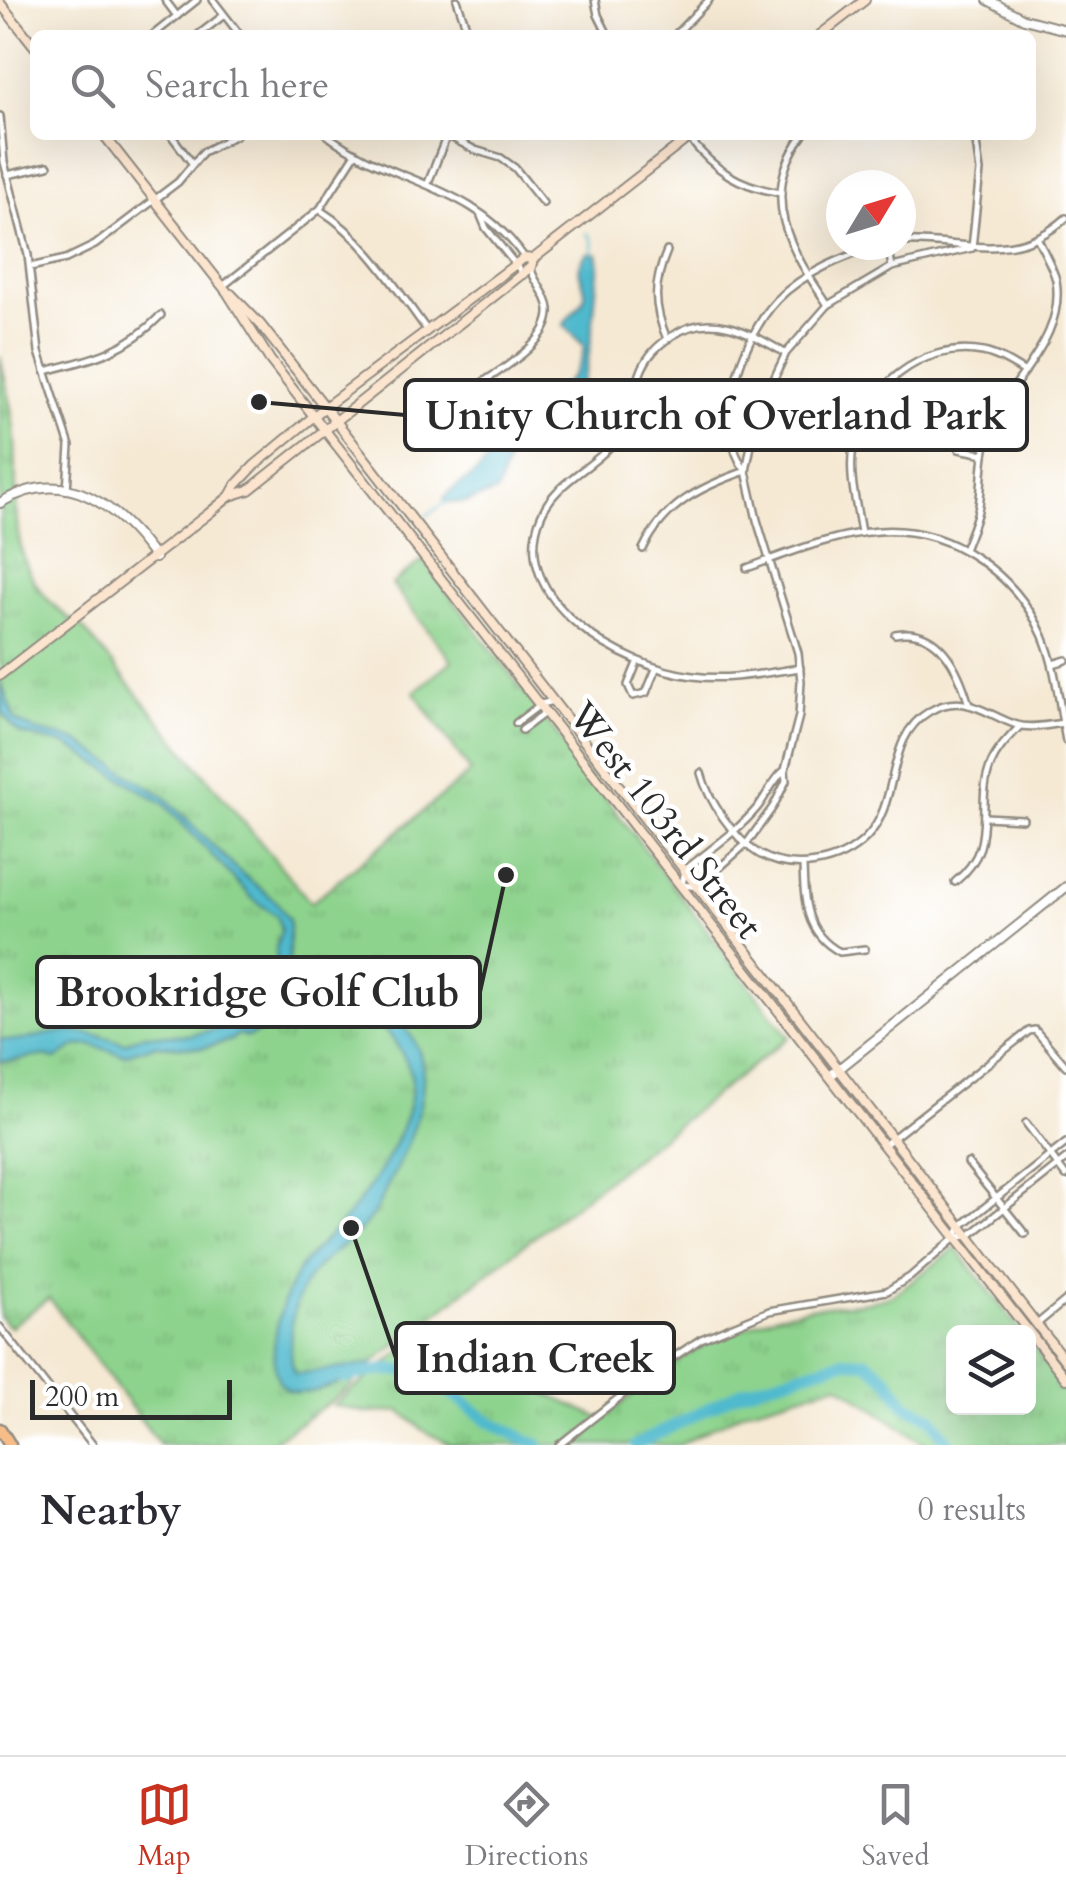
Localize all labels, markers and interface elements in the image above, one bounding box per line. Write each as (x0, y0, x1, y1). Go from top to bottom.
search box (30, 30, 1036, 140)
icon: search (65, 58, 120, 113)
text: Search here (145, 59, 329, 111)
north arrow (826, 170, 916, 260)
callout: Unity Church of Overland Park (405, 380, 1027, 450)
text: Unity Church of Overland Park (425, 389, 1007, 444)
street label: West 103rd Street (555, 690, 774, 950)
callout: Brookridge Golf Club (37, 957, 480, 1027)
text: Brookridge Golf Club (56, 966, 460, 1021)
callout: Indian Creek (396, 1323, 674, 1393)
map controls (946, 1325, 1036, 1415)
button: layers (946, 1325, 1036, 1415)
text: Indian Creek (416, 1332, 654, 1387)
scale bar (30, 1375, 232, 1420)
text: 200 m (45, 1378, 119, 1416)
text: Nearby (40, 1482, 182, 1539)
text: 0 results (918, 1488, 1026, 1532)
tab: Map (137, 1777, 192, 1875)
tab: Directions (465, 1777, 588, 1875)
tab: Saved (861, 1777, 929, 1875)

